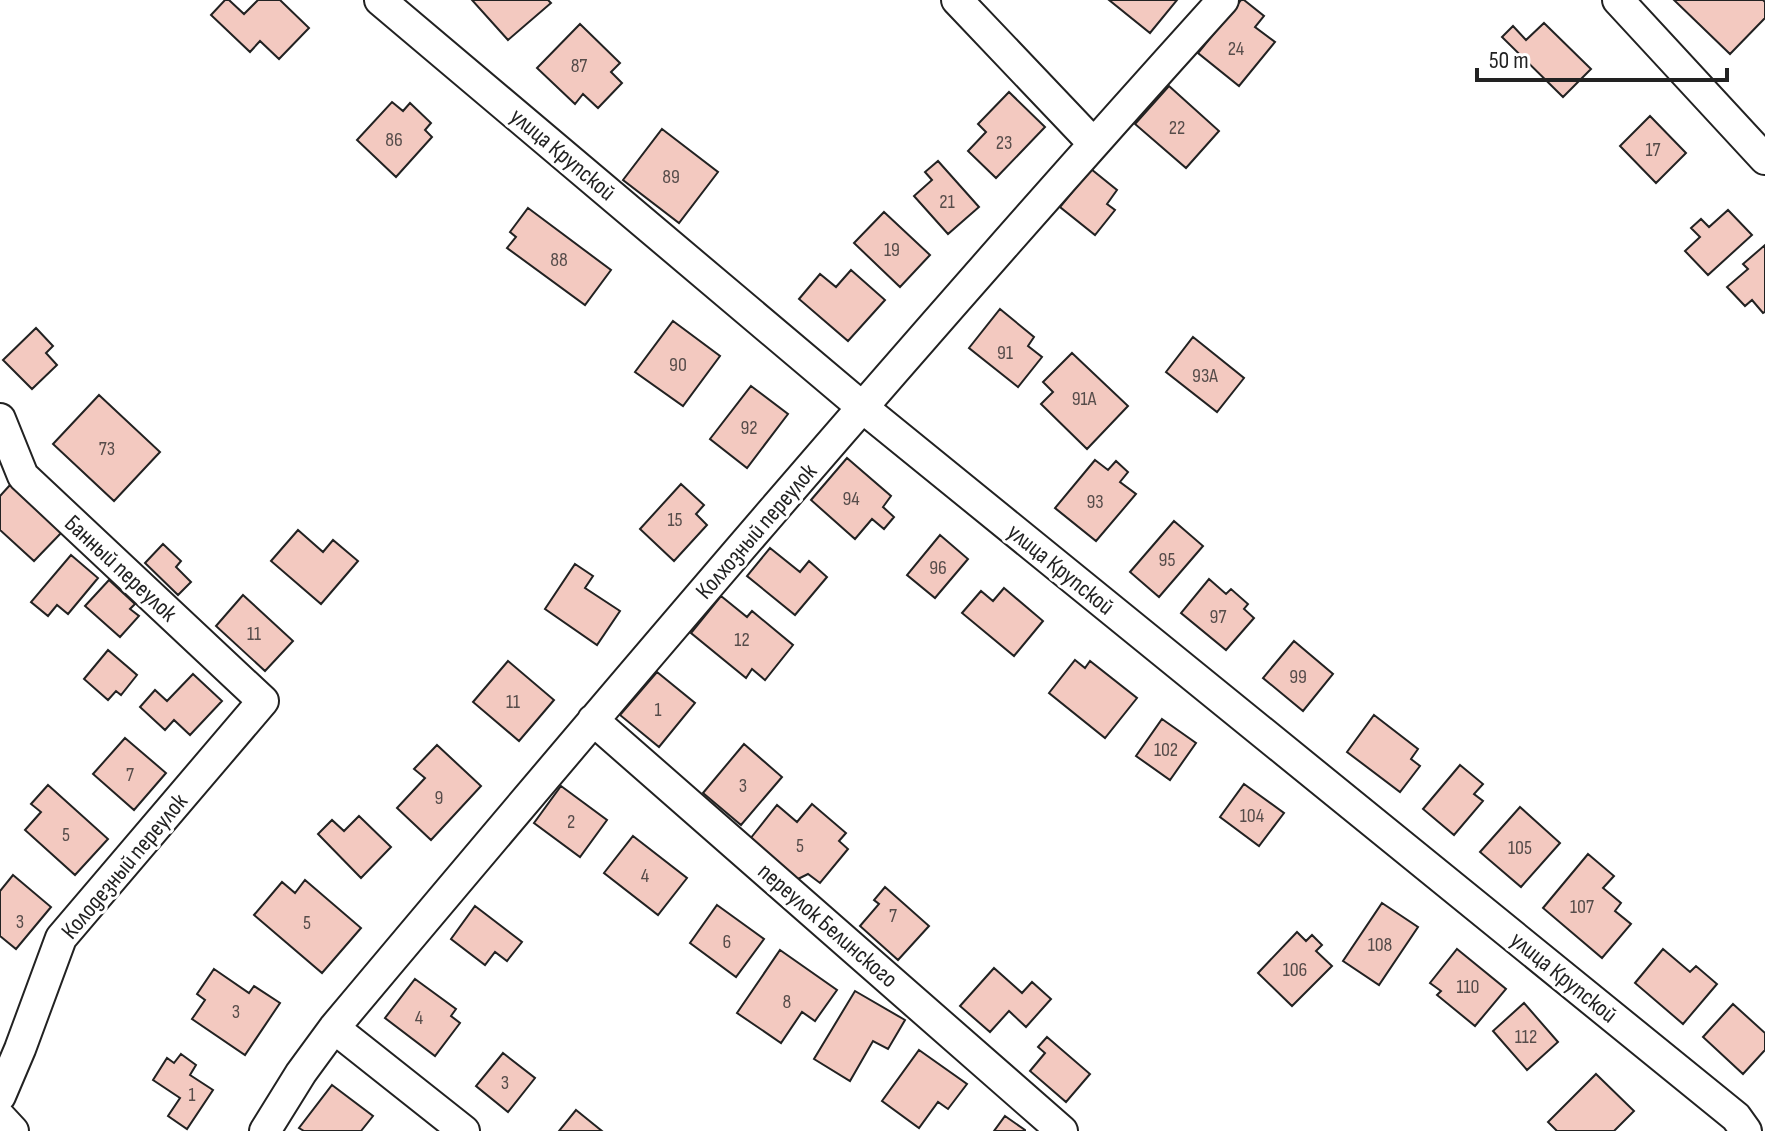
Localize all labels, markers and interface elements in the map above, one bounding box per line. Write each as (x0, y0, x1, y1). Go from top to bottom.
scale bar (1477, 32, 1727, 82)
house number: 24 (1228, 37, 1244, 61)
text: 50 m (1489, 46, 1529, 75)
house number: 87 (571, 54, 587, 78)
street label: улица Крупской (504, 102, 621, 207)
house number: 22 (1169, 116, 1185, 140)
house number: 86 (385, 128, 403, 152)
house number: 23 (996, 131, 1012, 155)
house number: 17 (1646, 138, 1660, 162)
house number: 89 (662, 165, 680, 189)
house number: 21 (939, 190, 955, 214)
house number: 19 (884, 238, 900, 262)
house number: 88 (550, 248, 568, 272)
house number: 91 (997, 341, 1013, 365)
house number: 90 (669, 353, 687, 377)
house number: 93А (1192, 364, 1218, 388)
house number: 91А (1072, 387, 1097, 411)
house number: 92 (740, 416, 758, 440)
house number: 73 (99, 437, 115, 461)
street label: Колхозный переулок (690, 457, 824, 605)
house number: 94 (842, 487, 860, 511)
house number: 93 (1086, 490, 1104, 514)
house number: 15 (667, 508, 683, 532)
street label: Банный переулок (58, 509, 184, 628)
street label: улица Крупской (1001, 518, 1120, 621)
house number: 95 (1159, 548, 1175, 572)
house number: 96 (929, 556, 947, 580)
house number: 97 (1210, 605, 1226, 629)
house number: 11 (247, 622, 261, 646)
house number: 12 (734, 628, 750, 652)
house number: 99 (1289, 665, 1307, 689)
house number: 11 (506, 690, 520, 714)
house number: 1 (655, 698, 662, 722)
house number: 102 (1154, 738, 1178, 762)
house number: 7 (126, 763, 134, 787)
house number: 3 (739, 774, 747, 798)
house number: 9 (435, 786, 443, 810)
street label: Колодезный переулок (55, 787, 194, 945)
house number: 104 (1240, 804, 1264, 828)
house number: 2 (567, 810, 575, 834)
house number: 5 (62, 823, 70, 847)
house number: 5 (796, 834, 804, 858)
house number: 105 (1508, 836, 1532, 860)
street label: переулок Белинского (752, 857, 903, 994)
house number: 4 (641, 864, 649, 888)
house number: 107 (1570, 895, 1594, 919)
house number: 7 (889, 904, 897, 928)
house number: 3 (16, 910, 24, 934)
house number: 5 (303, 911, 311, 935)
street label: улица Крупской (1504, 926, 1623, 1029)
house number: 6 (723, 930, 731, 954)
house number: 108 (1368, 933, 1392, 957)
house number: 106 (1283, 958, 1307, 982)
house number: 110 (1457, 975, 1479, 999)
house number: 8 (783, 990, 791, 1014)
house number: 3 (232, 1000, 240, 1024)
house number: 4 (415, 1006, 423, 1030)
house number: 112 (1515, 1025, 1537, 1049)
house number: 3 (501, 1071, 509, 1095)
house number: 1 (189, 1083, 196, 1107)

